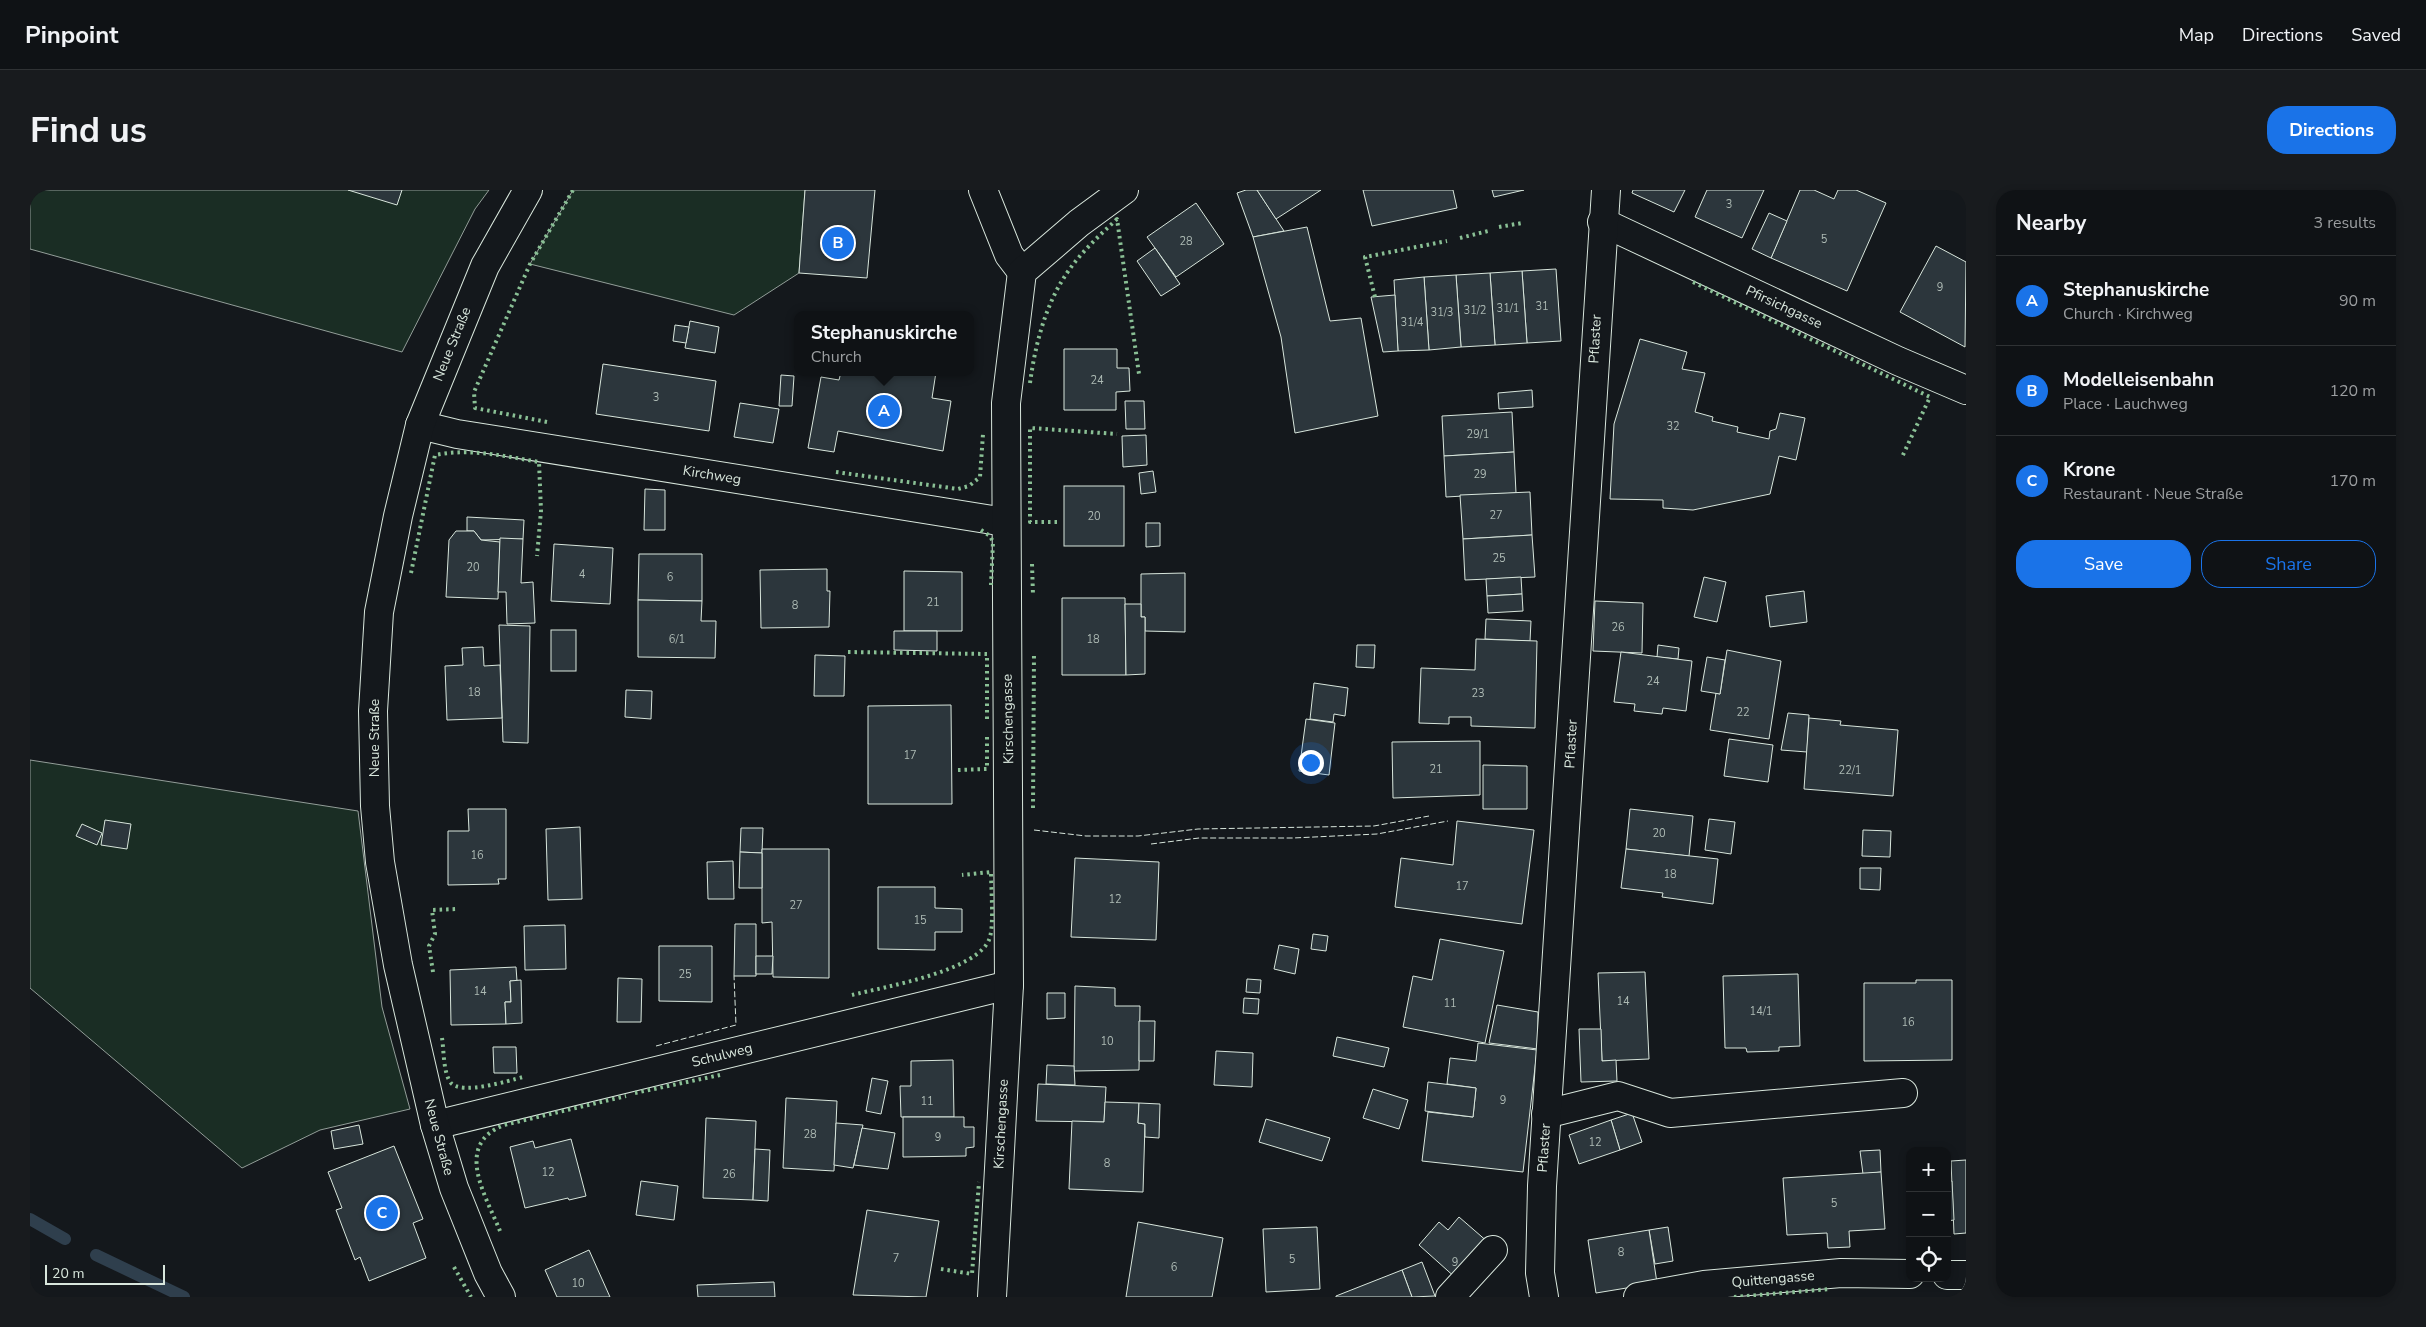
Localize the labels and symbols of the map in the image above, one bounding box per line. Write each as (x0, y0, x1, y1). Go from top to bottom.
house number: 3 (1726, 197, 1732, 212)
pin: B (822, 224, 854, 262)
house number: 5 (1821, 232, 1828, 247)
house number: 28 (1179, 234, 1193, 249)
house number: 9 (1937, 280, 1943, 295)
street label: Pfirsichgasse (1743, 281, 1825, 333)
house number: 31 (1535, 299, 1549, 314)
house number: 31/1 (1497, 301, 1519, 316)
house number: 31/2 (1464, 303, 1486, 318)
street label: Neue Straße (428, 304, 476, 384)
house number: 31/3 (1431, 305, 1453, 320)
street label: Pflaster (1584, 314, 1606, 364)
house number: 31/4 (1401, 315, 1424, 330)
house number: 24 (1090, 373, 1104, 388)
house number: 3 (653, 390, 659, 405)
pin: A (868, 392, 900, 430)
house number: 32 (1666, 419, 1680, 434)
house number: 29/1 (1467, 427, 1489, 442)
street label: Kirchweg (682, 461, 742, 489)
house number: 29 (1473, 467, 1487, 482)
house number: 27 (1489, 508, 1503, 523)
house number: 20 (1087, 509, 1101, 524)
house number: 25 (1492, 551, 1506, 566)
house number: 20 (466, 560, 480, 575)
house number: 4 (579, 567, 586, 582)
house number: 6 (667, 570, 674, 585)
house number: 21 (926, 595, 940, 610)
house number: 8 (792, 598, 799, 613)
house number: 26 (1611, 620, 1625, 635)
house number: 6/1 (669, 632, 685, 647)
house number: 18 (1086, 632, 1100, 647)
street label: Kirschengasse (998, 674, 1018, 764)
house number: 24 (1646, 674, 1660, 689)
house number: 18 (467, 685, 481, 700)
house number: 23 (1471, 686, 1485, 701)
street label: Neue Straße (365, 699, 384, 777)
house number: 22 (1736, 705, 1750, 720)
street label: Pflaster (1560, 719, 1582, 769)
house number: 17 (903, 748, 917, 763)
your location (1298, 750, 1324, 776)
house number: 21 (1429, 762, 1443, 777)
house number: 22/1 (1839, 763, 1861, 778)
house number: 20 (1652, 826, 1666, 841)
house number: 16 (470, 848, 484, 863)
house number: 18 (1663, 867, 1677, 882)
house number: 17 (1455, 879, 1469, 894)
house number: 12 (1108, 892, 1122, 907)
house number: 27 (789, 898, 803, 913)
house number: 15 (913, 913, 927, 928)
house number: 25 (678, 967, 692, 982)
house number: 14 (473, 984, 487, 999)
house number: 14 (1616, 994, 1630, 1009)
house number: 11 (1443, 996, 1457, 1011)
house number: 14/1 (1750, 1004, 1772, 1019)
house number: 16 (1901, 1015, 1915, 1030)
house number: 10 (1100, 1034, 1114, 1049)
street label: Schulweg (690, 1038, 754, 1072)
street label: Kirschengasse (989, 1079, 1013, 1169)
house number: 9 (1500, 1093, 1506, 1108)
house number: 11 (920, 1094, 934, 1109)
street label: Neue Straße (420, 1097, 458, 1177)
street label: Pflaster (1533, 1123, 1555, 1173)
house number: 28 (803, 1127, 817, 1142)
house number: 9 (935, 1130, 941, 1145)
house number: 12 (1588, 1135, 1602, 1150)
house number: 8 (1104, 1156, 1111, 1171)
house number: 12 (541, 1165, 555, 1180)
house number: 26 (722, 1167, 736, 1182)
pin: C (366, 1194, 398, 1232)
house number: 5 (1831, 1196, 1838, 1211)
house number: 8 (1618, 1245, 1625, 1260)
house number: 7 (893, 1251, 899, 1266)
house number: 5 (1289, 1252, 1296, 1267)
house number: 9 (1452, 1255, 1458, 1270)
house number: 6 (1171, 1260, 1178, 1275)
scale bar (45, 1262, 165, 1285)
street label: Quittengasse (1731, 1266, 1815, 1292)
house number: 10 (571, 1276, 585, 1291)

